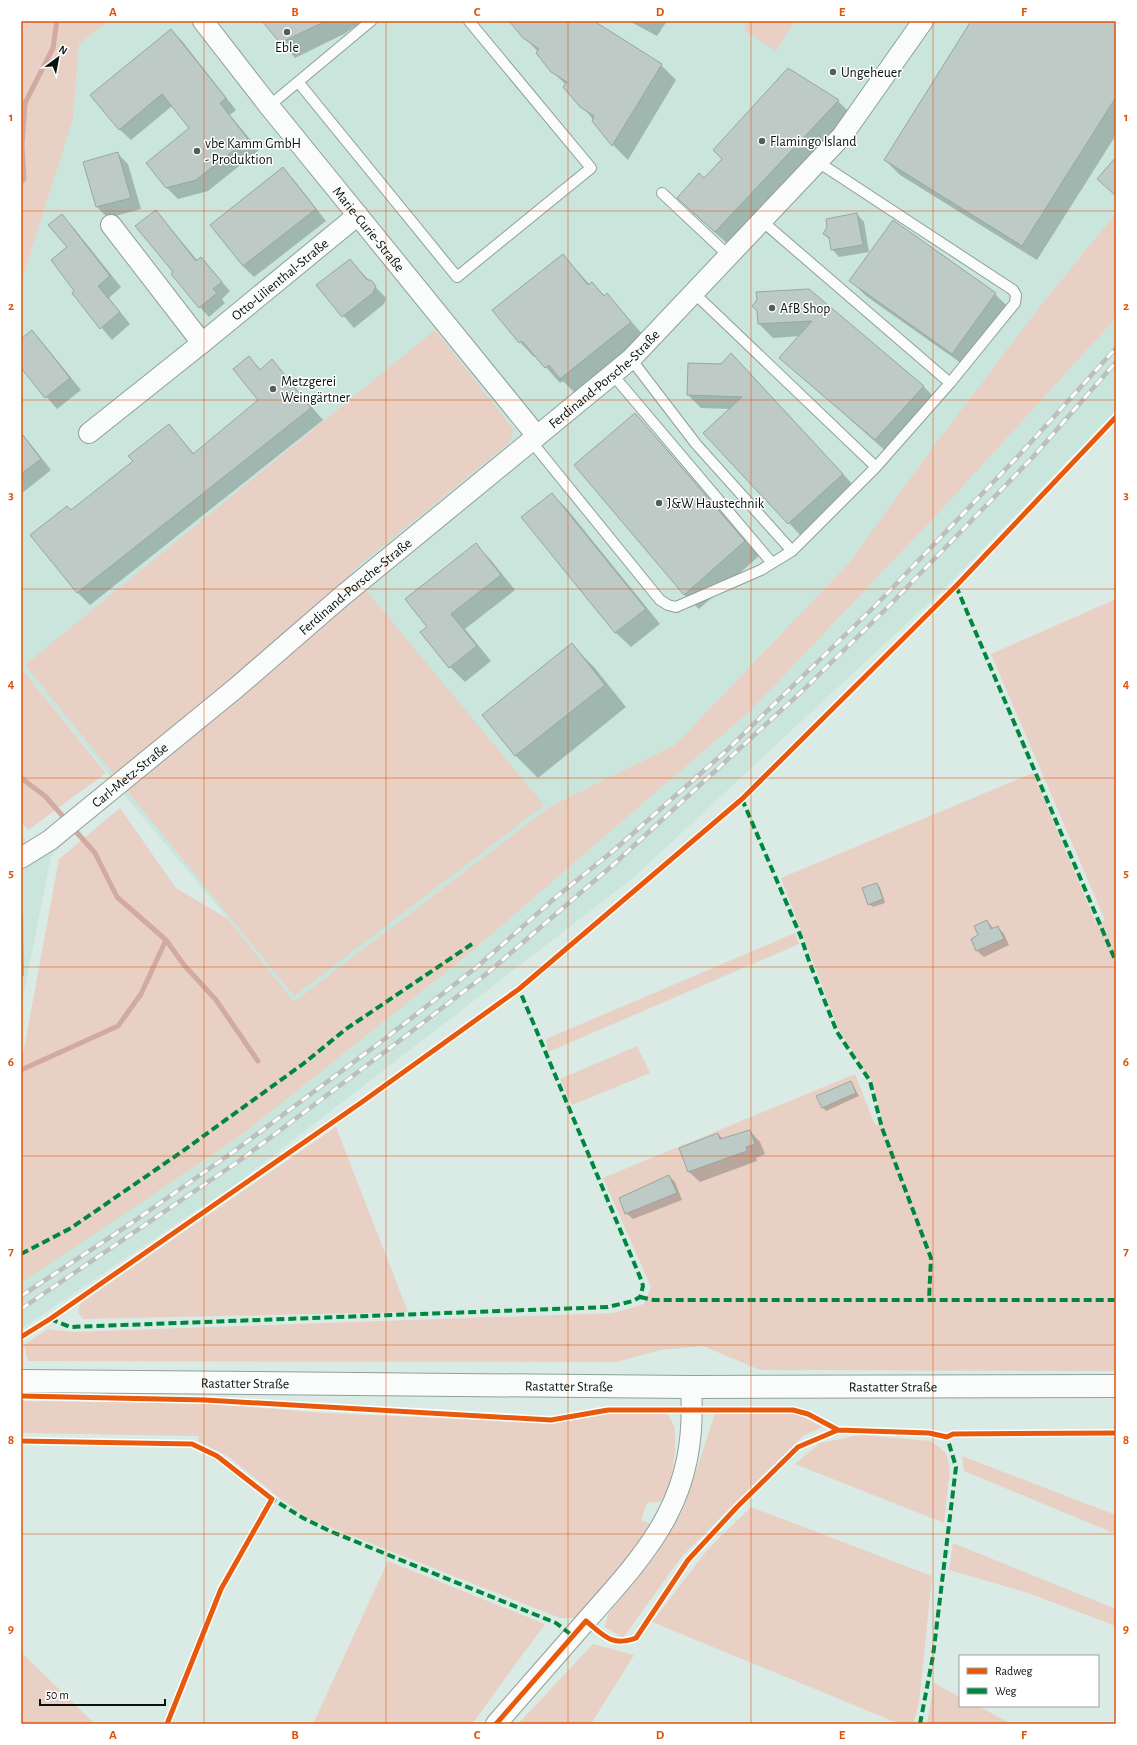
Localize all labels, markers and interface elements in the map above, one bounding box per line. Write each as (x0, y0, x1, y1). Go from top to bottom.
text: A (109, 6, 117, 19)
text: B (291, 6, 299, 19)
text: C (474, 6, 481, 19)
text: D (656, 6, 665, 19)
text: E (839, 6, 846, 19)
text: F (1021, 6, 1028, 19)
marker: Eble (282, 27, 292, 37)
north arrow (38, 38, 78, 78)
place label: Eble (275, 41, 299, 55)
text: N (57, 43, 69, 57)
place label: Ungeheuer (841, 66, 902, 80)
marker: Ungeheuer (828, 67, 838, 77)
text: 1 (9, 111, 13, 124)
text: 1 (1124, 111, 1128, 124)
place label: Flamingo Island (770, 135, 857, 149)
marker: Flamingo Island (757, 136, 767, 146)
place label: vbe Kamm GmbH - Produktion (205, 137, 301, 167)
marker: vbe Kamm GmbH - Produktion (192, 146, 202, 156)
street label: Marie-Curie-Straße (330, 184, 407, 275)
street label: Otto-Lilienthal-Straße (229, 236, 331, 324)
text: 2 (8, 300, 14, 313)
text: 2 (1123, 300, 1129, 313)
place label: AfB Shop (780, 302, 830, 316)
marker: AfB Shop (767, 303, 777, 313)
street label: Ferdinand-Porsche-Straße (546, 328, 663, 431)
place label: Metzgerei Weingärtner (281, 375, 351, 405)
marker: Metzgerei Weingärtner (268, 384, 278, 394)
text: 3 (8, 489, 14, 502)
text: 3 (1123, 489, 1129, 502)
place label: J&W Haustechnik (667, 497, 765, 511)
marker: J&W Haustechnik (654, 498, 664, 508)
street label: Ferdinand-Porsche-Straße (297, 536, 415, 638)
text: 4 (8, 678, 15, 691)
text: 4 (1123, 678, 1130, 691)
street label: Carl-Metz-Straße (90, 741, 171, 811)
text: 5 (8, 867, 14, 880)
text: 5 (1123, 867, 1129, 880)
text: 6 (8, 1056, 14, 1069)
text: 6 (1123, 1056, 1129, 1069)
text: 7 (8, 1245, 14, 1258)
text: 7 (1123, 1245, 1129, 1258)
street label: Rastatter Straße (201, 1377, 289, 1391)
street label: Rastatter Straße (525, 1380, 613, 1394)
street label: Rastatter Straße (849, 1380, 937, 1395)
text: 8 (8, 1434, 14, 1447)
text: 8 (1123, 1434, 1129, 1447)
text: 9 (8, 1623, 14, 1636)
text: 9 (1123, 1623, 1129, 1636)
legend (959, 1655, 1099, 1707)
text: Radweg (995, 1665, 1032, 1677)
scale bar (40, 1681, 165, 1707)
text: Weg (995, 1685, 1017, 1697)
text: 50 m (46, 1689, 69, 1701)
text: A (109, 1729, 117, 1742)
text: B (291, 1729, 299, 1742)
text: C (474, 1729, 481, 1742)
text: D (656, 1729, 665, 1742)
text: E (839, 1729, 846, 1742)
text: F (1021, 1729, 1028, 1742)

